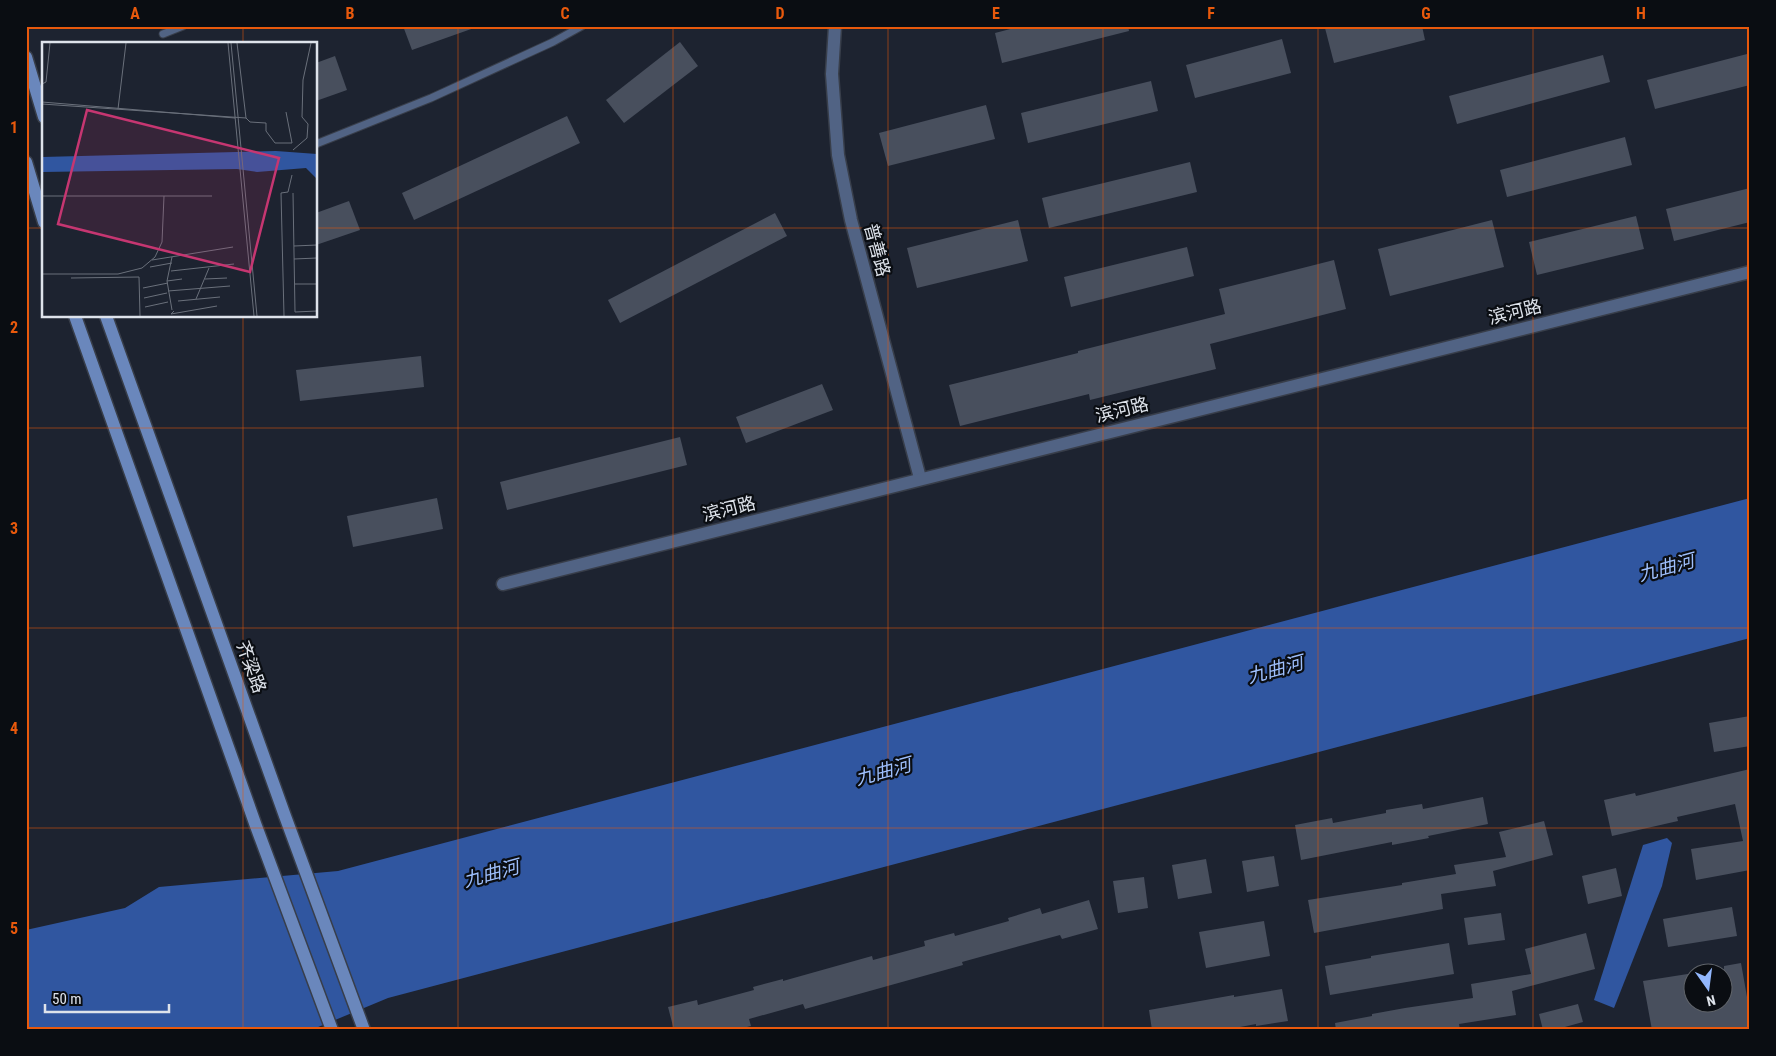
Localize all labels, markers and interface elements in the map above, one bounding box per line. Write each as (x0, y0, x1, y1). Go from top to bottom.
text: A (130, 4, 140, 23)
text: B (346, 4, 355, 23)
text: C (560, 4, 570, 23)
text: D (775, 4, 785, 23)
text: E (992, 4, 1000, 23)
text: F (1207, 4, 1215, 23)
text: G (1421, 4, 1431, 23)
text: H (1636, 4, 1646, 23)
inset map (42, 42, 318, 318)
text: 1 (10, 118, 18, 137)
street label: 普善路 (860, 221, 895, 279)
street label: 滨河路 (1486, 295, 1544, 328)
text: 2 (10, 318, 18, 337)
street label: 滨河路 (1093, 393, 1151, 426)
street label: 滨河路 (700, 492, 758, 525)
text: 3 (10, 519, 18, 538)
water label: 九曲河 (1636, 548, 1700, 586)
street label: 齐梁路 (232, 638, 271, 696)
water label: 九曲河 (1245, 650, 1309, 688)
text: 4 (10, 719, 18, 738)
water label: 九曲河 (853, 752, 917, 790)
water label: 九曲河 (461, 854, 525, 892)
text: 5 (10, 919, 18, 938)
north arrow (1684, 964, 1734, 1014)
scale bar (45, 981, 169, 1013)
text: 50 m (52, 990, 82, 1008)
text: N (1705, 992, 1717, 1009)

